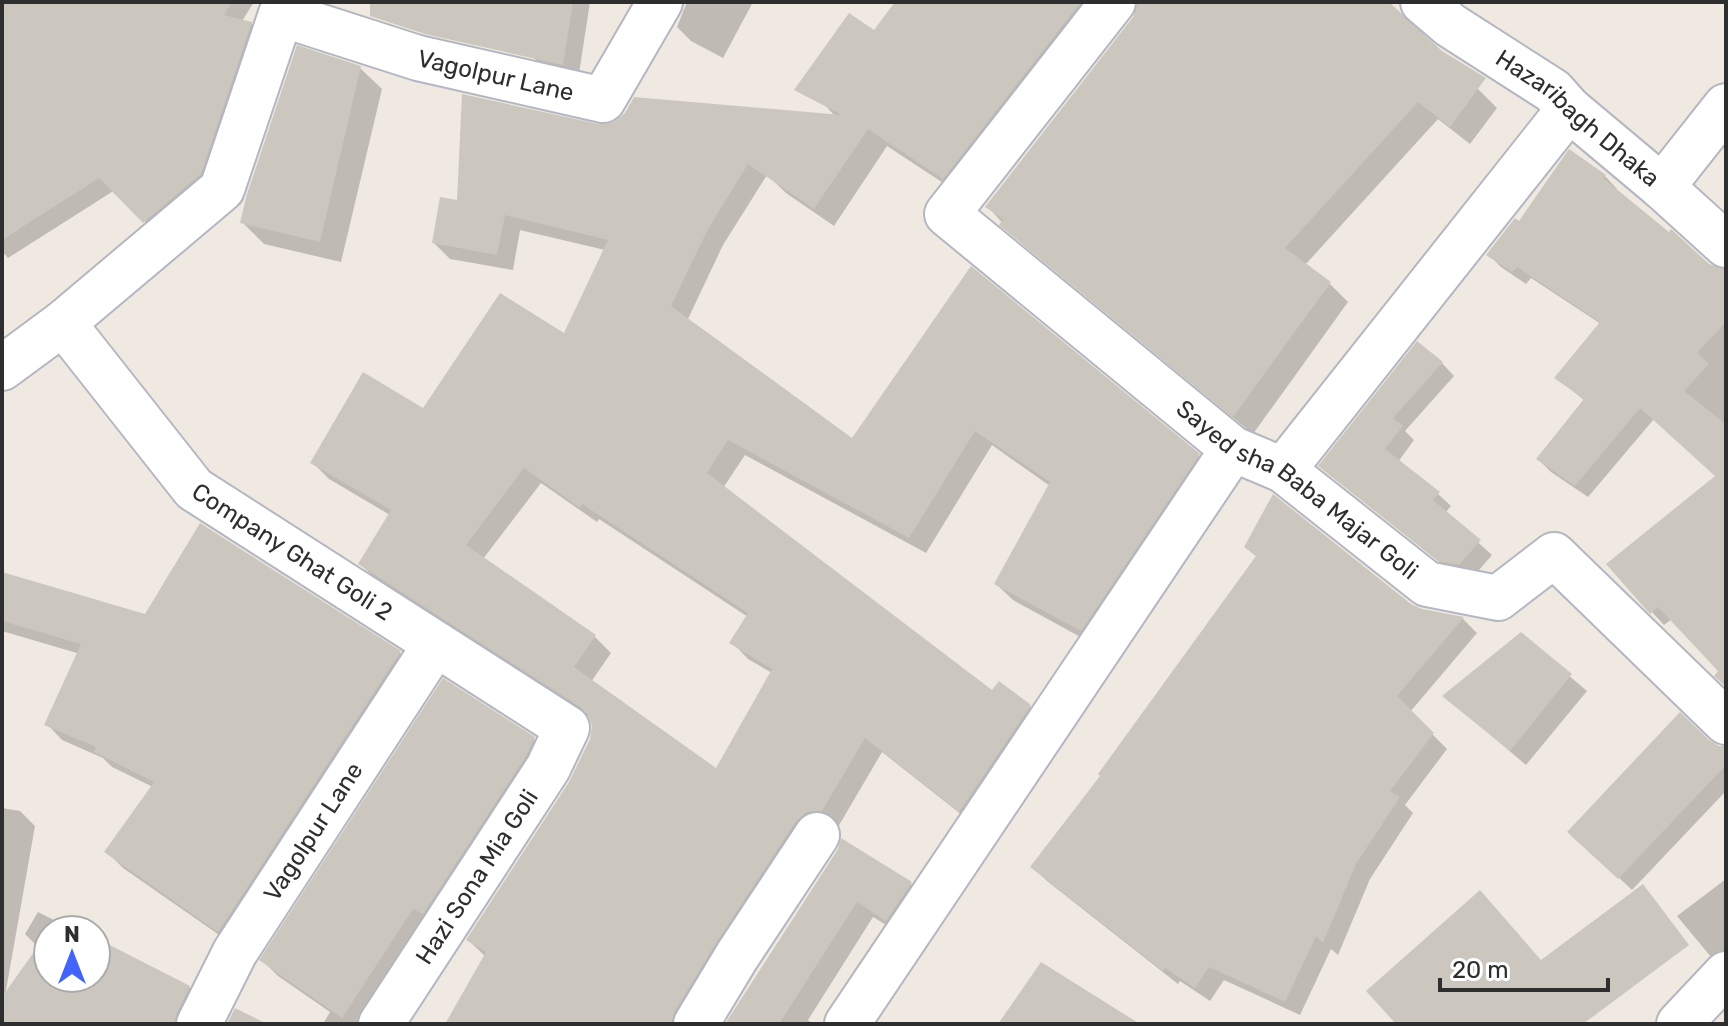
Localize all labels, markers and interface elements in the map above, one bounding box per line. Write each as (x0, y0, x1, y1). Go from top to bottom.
street label: Vagolpur Lane (415, 44, 577, 107)
street label: Hazaribagh Dhaka (1490, 44, 1665, 193)
street label: Sayed sha Baba Majar Goli (1171, 394, 1423, 585)
street label: Company Ghat Goli 2 (187, 477, 398, 626)
street label: Vagolpur Lane (258, 757, 369, 906)
street label: Hazi Sona Mia Goli (410, 784, 544, 970)
north arrow (32, 914, 112, 994)
text: N (64, 921, 80, 948)
scale bar (1440, 942, 1608, 992)
text: 20 m (1452, 956, 1509, 984)

